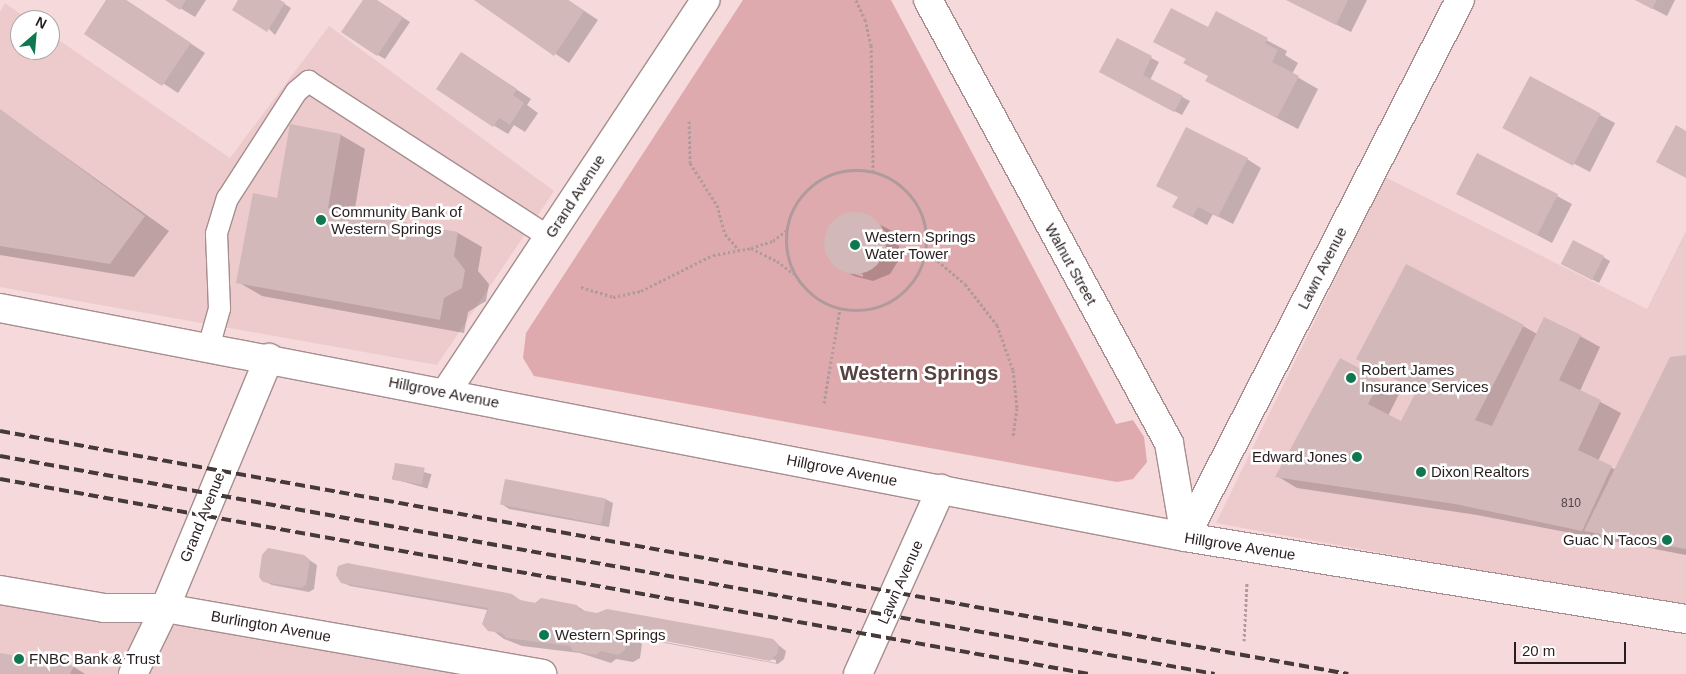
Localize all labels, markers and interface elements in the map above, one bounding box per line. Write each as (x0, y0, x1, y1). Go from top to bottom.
north arrow (10, 10, 60, 60)
text: N (33, 13, 49, 32)
street label: Grand Avenue (541, 151, 609, 241)
place label: Community Bank of Western Springs (331, 202, 462, 237)
marker: Community Bank of Western Springs (315, 214, 327, 226)
street label: Walnut Street (1041, 220, 1101, 308)
street label: Lawn Avenue (1293, 224, 1351, 312)
place label: Western Springs Water Tower (865, 227, 976, 262)
marker: Western Springs Water Tower (849, 239, 861, 251)
place label: Robert James Insurance Services (1361, 360, 1489, 395)
district label: Western Springs (840, 361, 998, 385)
street label: Hillgrove Avenue (387, 372, 501, 412)
marker: Robert James Insurance Services (1345, 372, 1357, 384)
place label: Edward Jones (1252, 448, 1347, 466)
street label: Hillgrove Avenue (785, 450, 899, 490)
marker: Edward Jones (1351, 451, 1363, 463)
place label: Dixon Realtors (1431, 463, 1529, 481)
marker: Dixon Realtors (1415, 466, 1427, 478)
street label: Grand Avenue (176, 469, 228, 565)
house number: 810 (1561, 497, 1581, 511)
street label: Hillgrove Avenue (1183, 528, 1297, 564)
place label: Guac N Tacos (1563, 531, 1657, 549)
marker: Guac N Tacos (1661, 534, 1673, 546)
street label: Lawn Avenue (873, 537, 927, 627)
street label: Burlington Avenue (209, 607, 333, 645)
place label: Western Springs (555, 626, 666, 644)
marker: Western Springs (537, 628, 551, 642)
scale bar (1516, 632, 1628, 664)
text: 20 m (1522, 642, 1555, 659)
place label: FNBC Bank & Trust (29, 650, 160, 668)
marker: FNBC Bank & Trust (13, 653, 25, 665)

